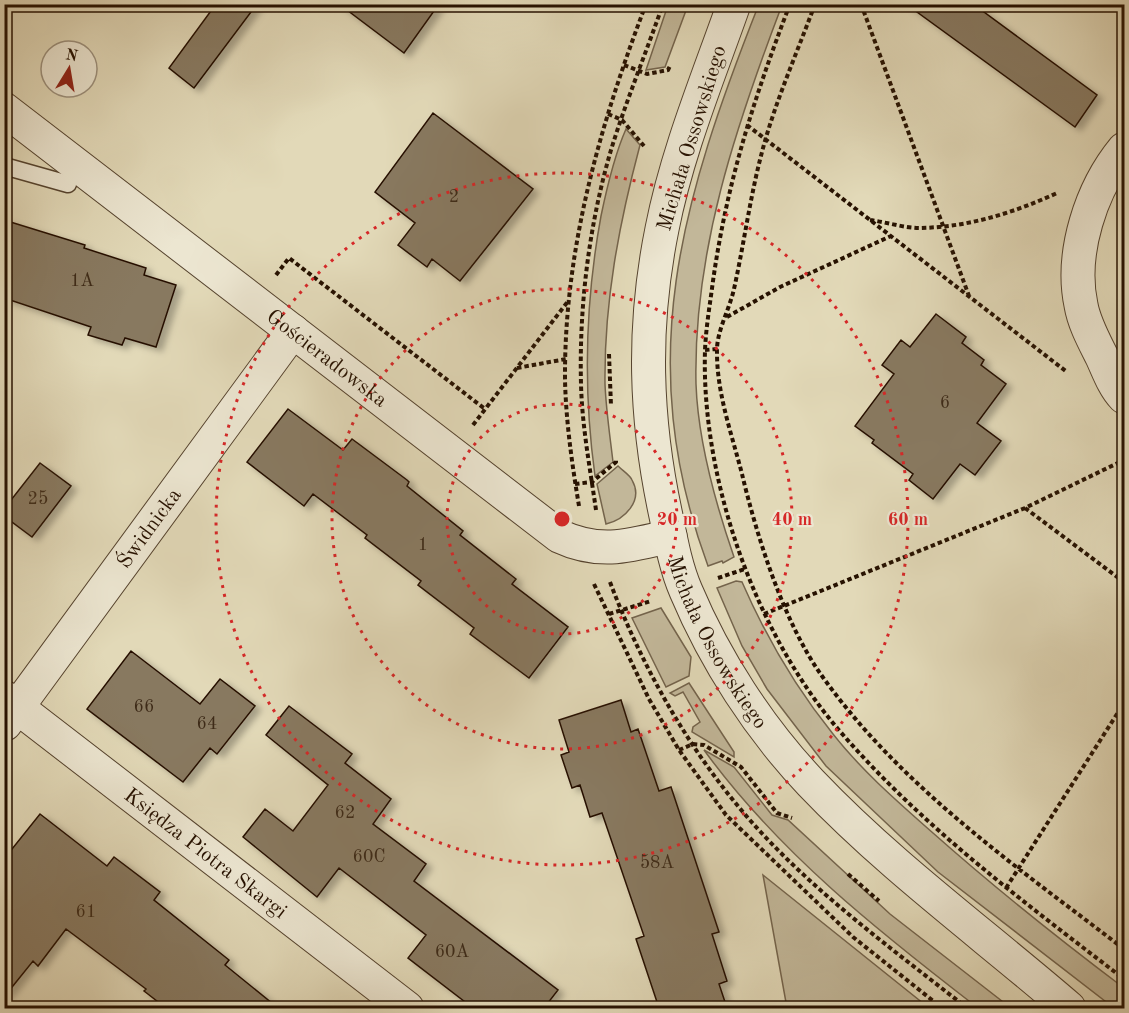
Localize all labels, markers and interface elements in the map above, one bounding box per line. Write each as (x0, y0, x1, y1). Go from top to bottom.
north arrow (39, 39, 99, 99)
street label: Michała Ossowskiego (654, 43, 731, 234)
text: N (64, 47, 80, 65)
house number: 2 (449, 188, 459, 206)
house number: 1A (70, 272, 94, 290)
street label: Gościeradowska (262, 306, 391, 412)
house number: 6 (940, 394, 950, 412)
street label: Świdnicka (110, 485, 186, 573)
house number: 25 (28, 490, 48, 508)
centre of rings (552, 509, 572, 529)
text: 20 m (657, 511, 697, 529)
text: 40 m (772, 511, 812, 529)
text: 60 m (888, 511, 928, 529)
house number: 1 (418, 536, 428, 554)
street label: Michała Ossowskiego (663, 554, 771, 733)
house number: 66 (134, 698, 154, 716)
house number: 64 (197, 715, 217, 733)
street label: Księdza Piotra Skargi (120, 785, 290, 923)
house number: 62 (335, 804, 355, 822)
house number: 60C (353, 848, 385, 866)
house number: 58A (640, 854, 675, 872)
house number: 61 (76, 903, 96, 921)
house number: 60A (435, 943, 470, 961)

